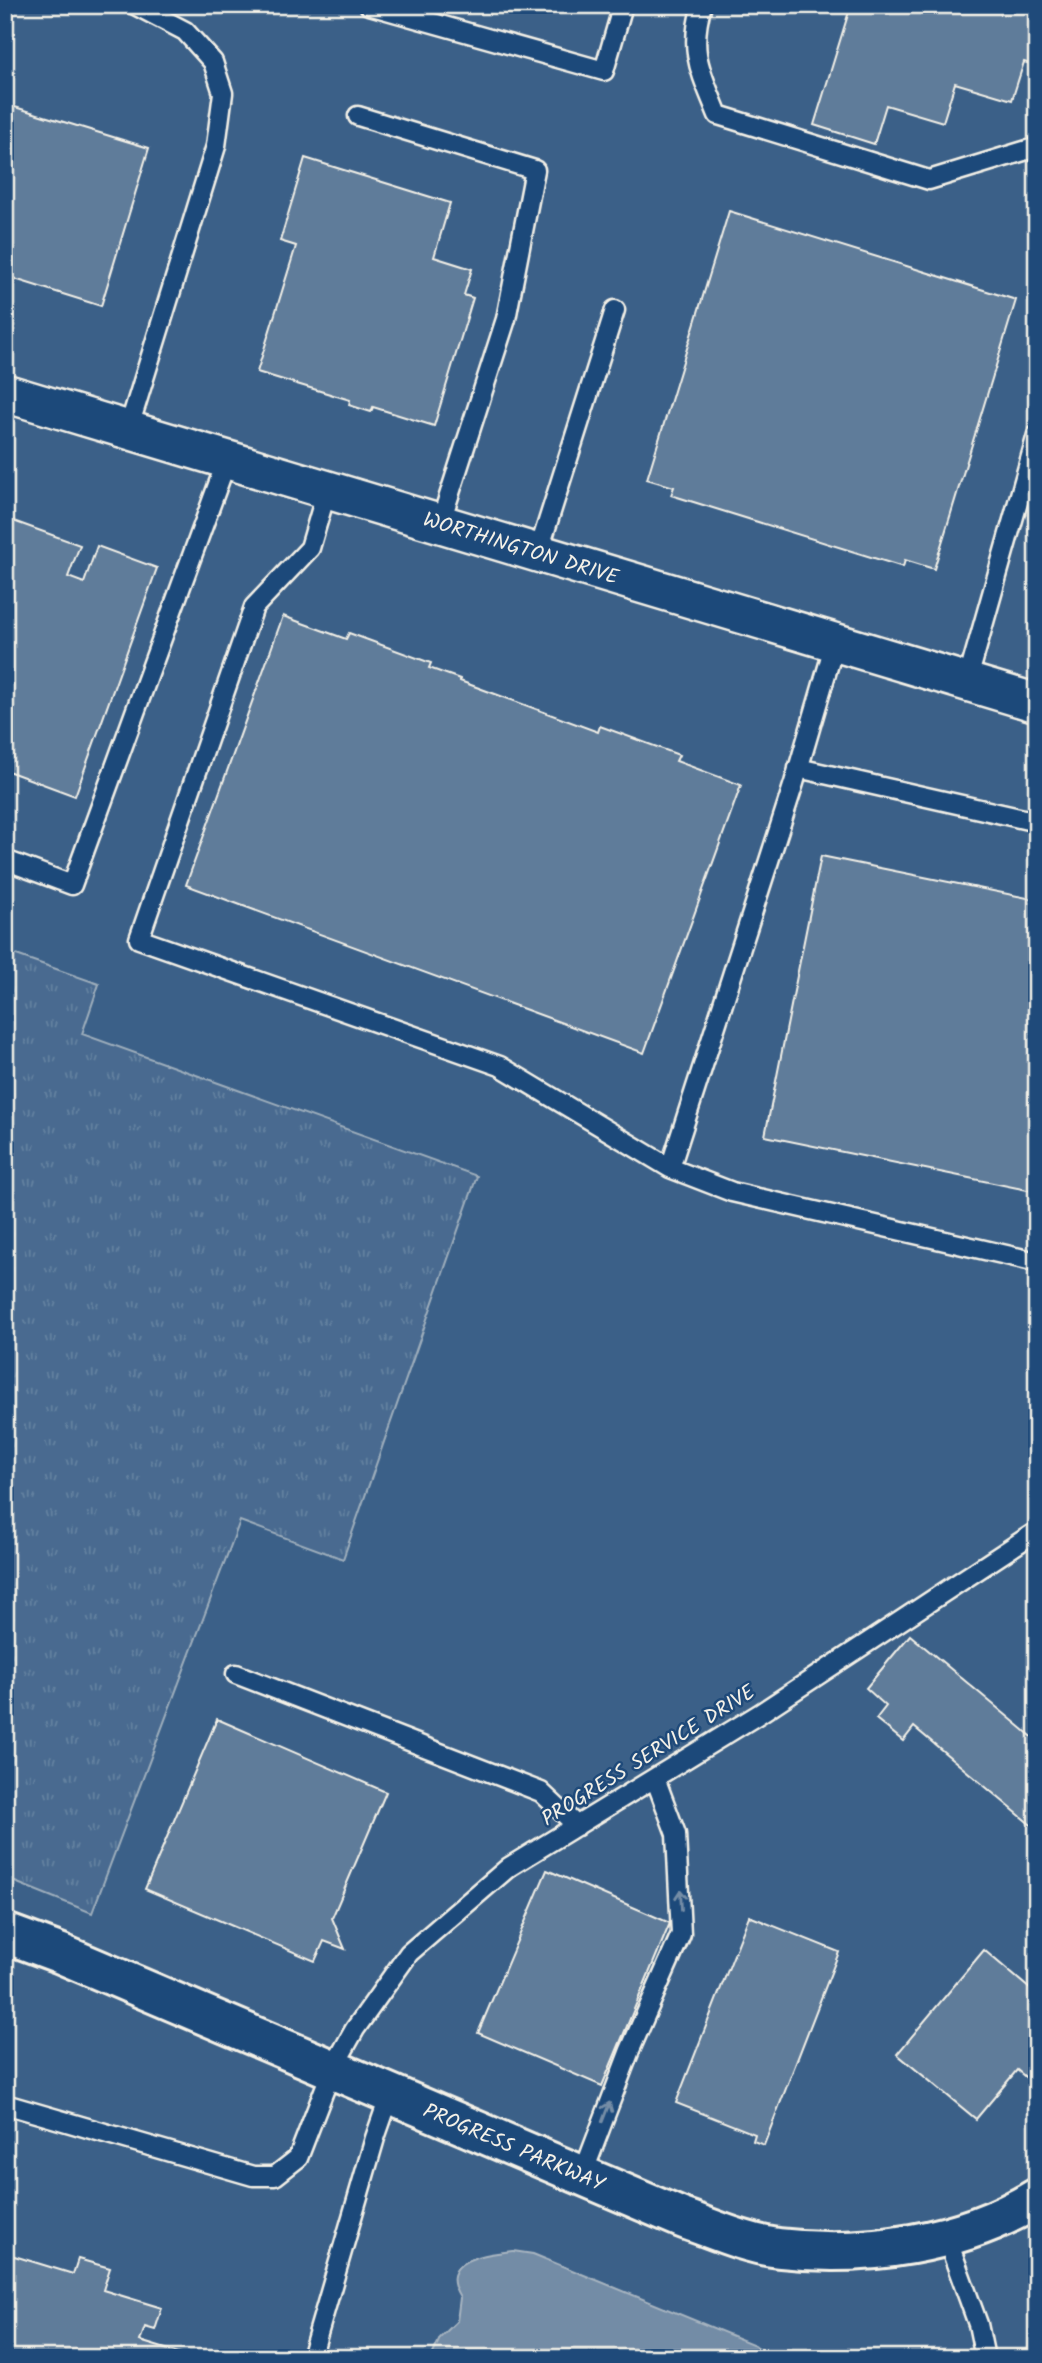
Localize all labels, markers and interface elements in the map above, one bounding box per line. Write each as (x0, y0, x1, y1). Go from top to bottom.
street label: WORTHINGTON DRIVE (419, 504, 623, 595)
street label: PROGRESS SERVICE DRIVE (535, 1676, 763, 1836)
one-way arrow (674, 1889, 687, 1912)
street label: PROGRESS PARKWAY (417, 2095, 610, 2202)
one-way arrow (601, 2102, 613, 2123)

